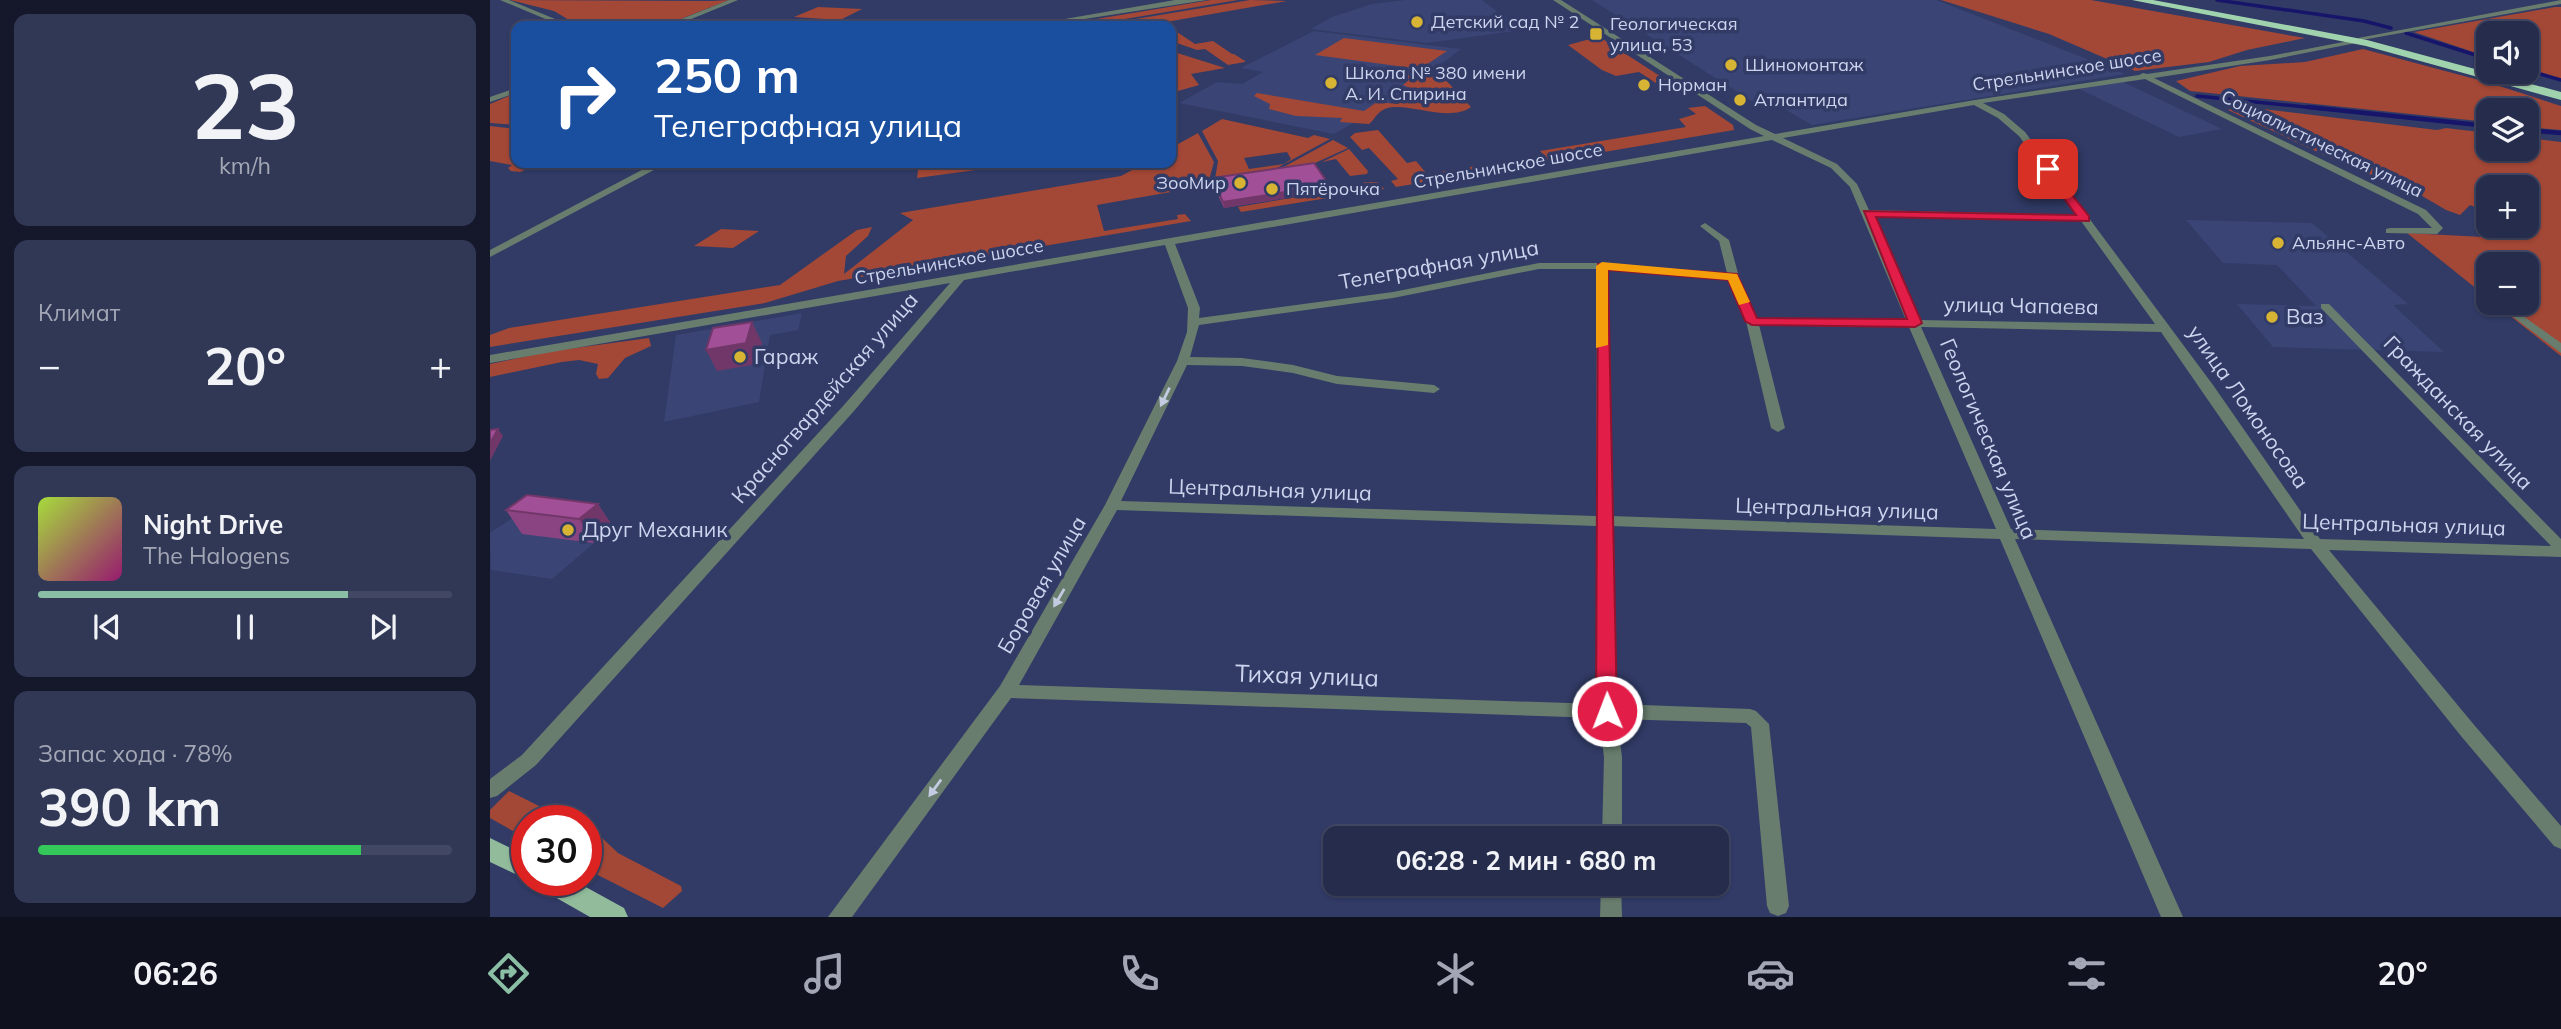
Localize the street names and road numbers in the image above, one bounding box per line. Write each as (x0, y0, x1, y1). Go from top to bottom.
street label: Стрельнинское шоссе (1971, 43, 2163, 96)
street label: Социалистическая улица (2218, 85, 2427, 202)
street label: Стрельнинское шоссе (1412, 138, 1604, 193)
street label: Стрельнинское шоссе (853, 234, 1045, 289)
street label: Телеграфная улица (1337, 234, 1541, 294)
street label: Красногвардейская улица (725, 286, 923, 508)
street label: улица Чапаева (1943, 291, 2099, 319)
street label: улица Ломоносова (2183, 320, 2315, 493)
street label: Гражданская улица (2379, 330, 2539, 495)
street label: Геологическая улица (1935, 334, 2043, 543)
street label: Центральная улица (1168, 472, 1372, 506)
street label: Центральная улица (1735, 491, 1939, 525)
street label: Центральная улица (2302, 507, 2506, 541)
street label: Боровая улица (991, 511, 1091, 658)
street label: Тихая улица (1235, 657, 1379, 693)

